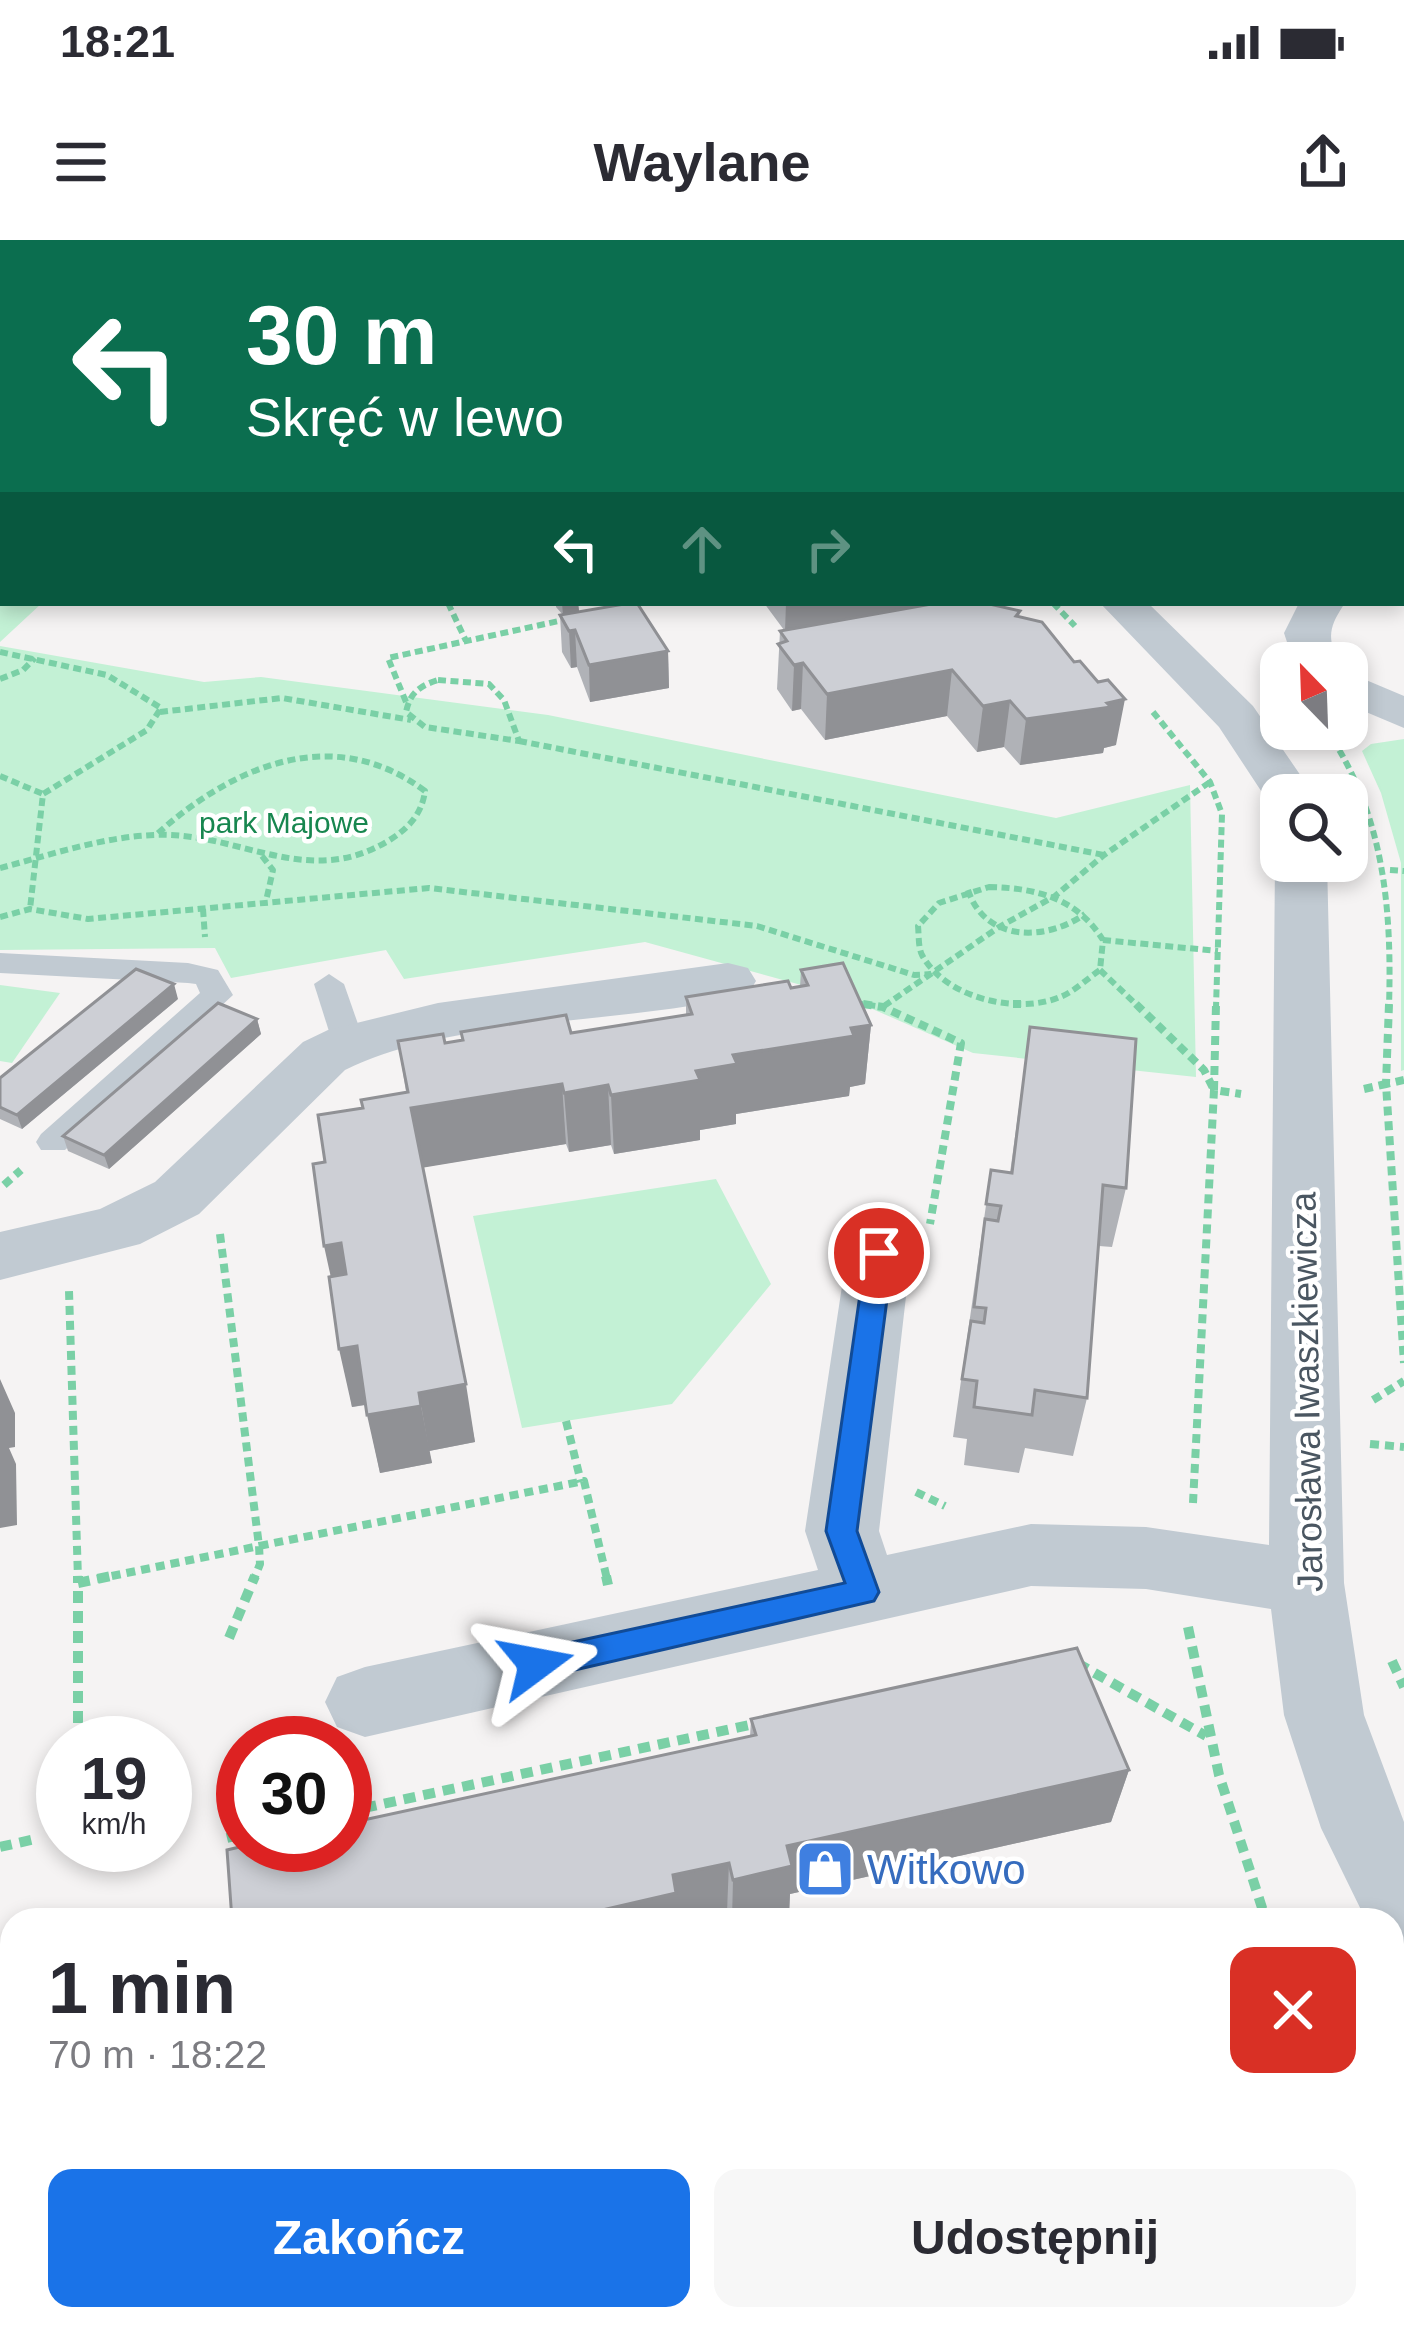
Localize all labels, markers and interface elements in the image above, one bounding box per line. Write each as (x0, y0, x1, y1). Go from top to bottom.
text: 18:21 (60, 16, 175, 67)
icon: menu (48, 129, 114, 195)
icon: share (1290, 129, 1356, 195)
text: Waylane (593, 132, 811, 192)
icon: left (48, 288, 204, 444)
text: 30 m (246, 288, 437, 382)
text: Skręć w lewo (246, 387, 564, 447)
icon: left (543, 516, 609, 582)
icon: ahead (669, 516, 735, 582)
icon: right (795, 516, 861, 582)
north arrow (1260, 642, 1368, 750)
map controls (1260, 642, 1368, 882)
button: search (1260, 774, 1368, 882)
park label: park Majowe (199, 806, 369, 839)
street label: Jarosława Iwaszkiewicza (1282, 1191, 1330, 1592)
pin (828, 1202, 930, 1304)
icon: arrive (846, 1220, 912, 1286)
position arrow (473, 1601, 599, 1727)
speed limit sign: 30 (216, 1716, 372, 1872)
text: 19 (81, 1745, 147, 1812)
text: km/h (81, 1807, 147, 1840)
shop icon: Witkowo (794, 1838, 856, 1900)
place label: Witkowo (867, 1846, 1026, 1893)
button: close (1230, 1947, 1356, 2073)
text: 1 min (48, 1948, 236, 2028)
text: 70 m · 18:22 (48, 2033, 267, 2076)
button: Zakończ (48, 2169, 690, 2307)
button: Udostępnij (714, 2169, 1356, 2307)

